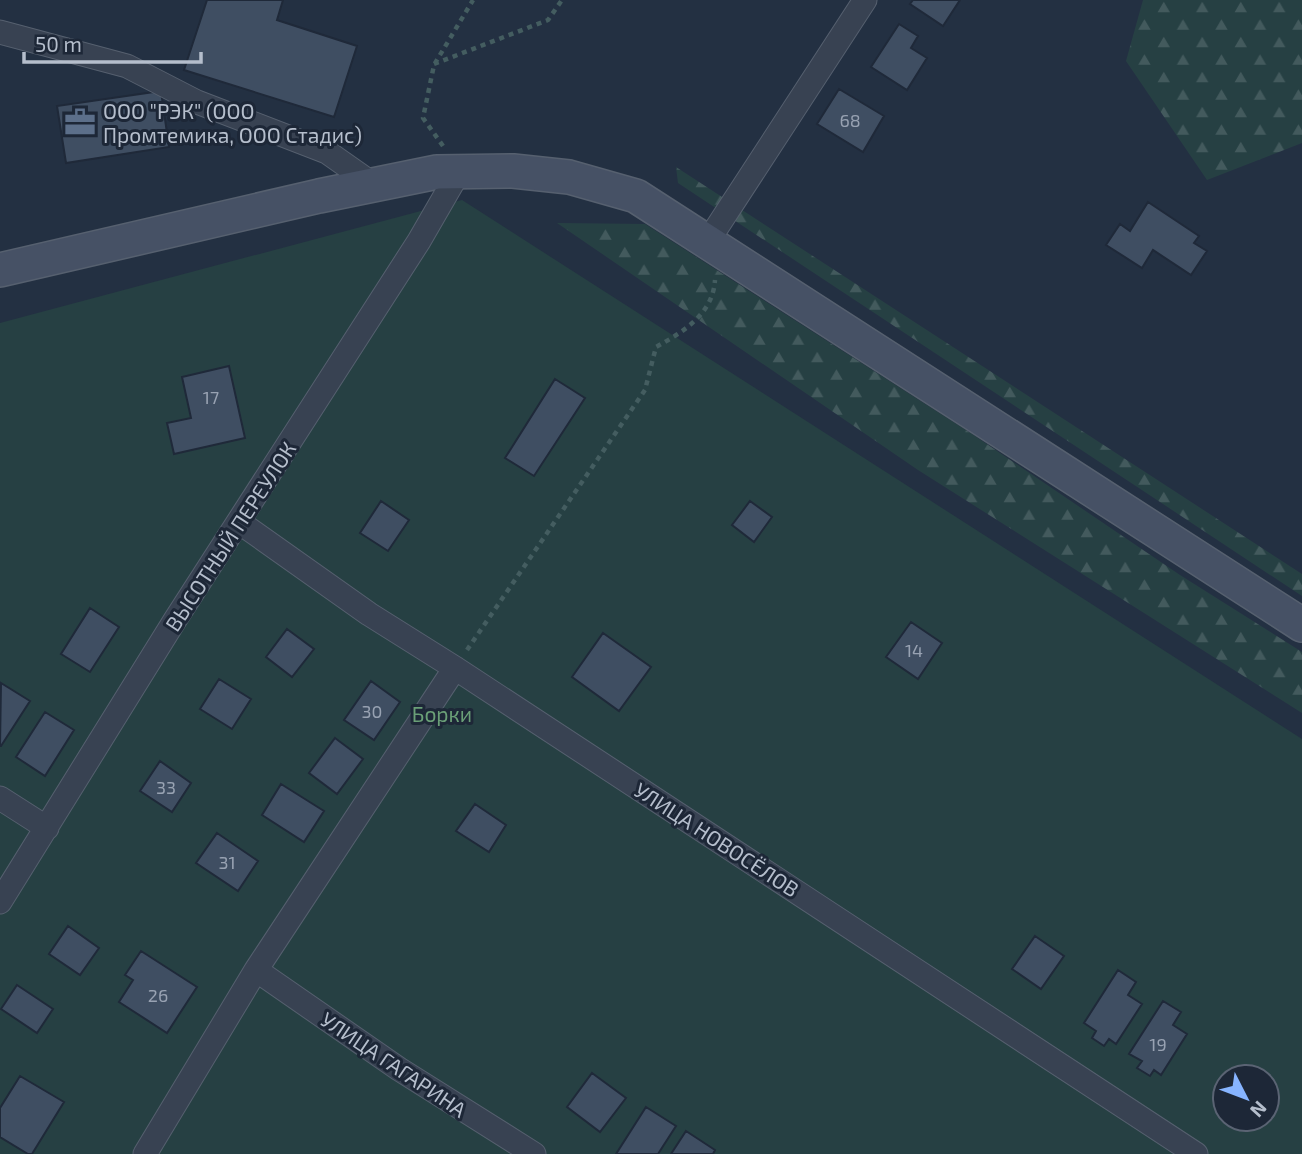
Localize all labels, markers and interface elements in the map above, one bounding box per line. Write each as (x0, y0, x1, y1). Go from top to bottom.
scale bar (24, 21, 201, 65)
text: 50 m (35, 31, 82, 56)
place label: ООО "РЭК" (ООО Промтемика, ООО Стадис) (103, 98, 362, 147)
office icon: ООО "РЭК" (ООО Промтемика, ООО Стадис) (63, 105, 97, 139)
house number: 68 (839, 109, 861, 131)
house number: 17 (203, 386, 219, 408)
street label: ВЫСОТНЫЙ ПЕРЕУЛОК (159, 437, 301, 635)
house number: 14 (905, 639, 923, 661)
house number: 30 (362, 700, 382, 722)
park label: Борки (412, 701, 472, 726)
house number: 33 (156, 776, 176, 798)
street label: УЛИЦА НОВОСЁЛОВ (630, 777, 804, 901)
house number: 31 (218, 851, 236, 873)
house number: 26 (148, 984, 168, 1006)
street label: УЛИЦА ГАГАРИНА (317, 1006, 471, 1122)
house number: 19 (1149, 1033, 1167, 1055)
north arrow (1211, 1063, 1281, 1133)
text: N (1246, 1097, 1272, 1123)

